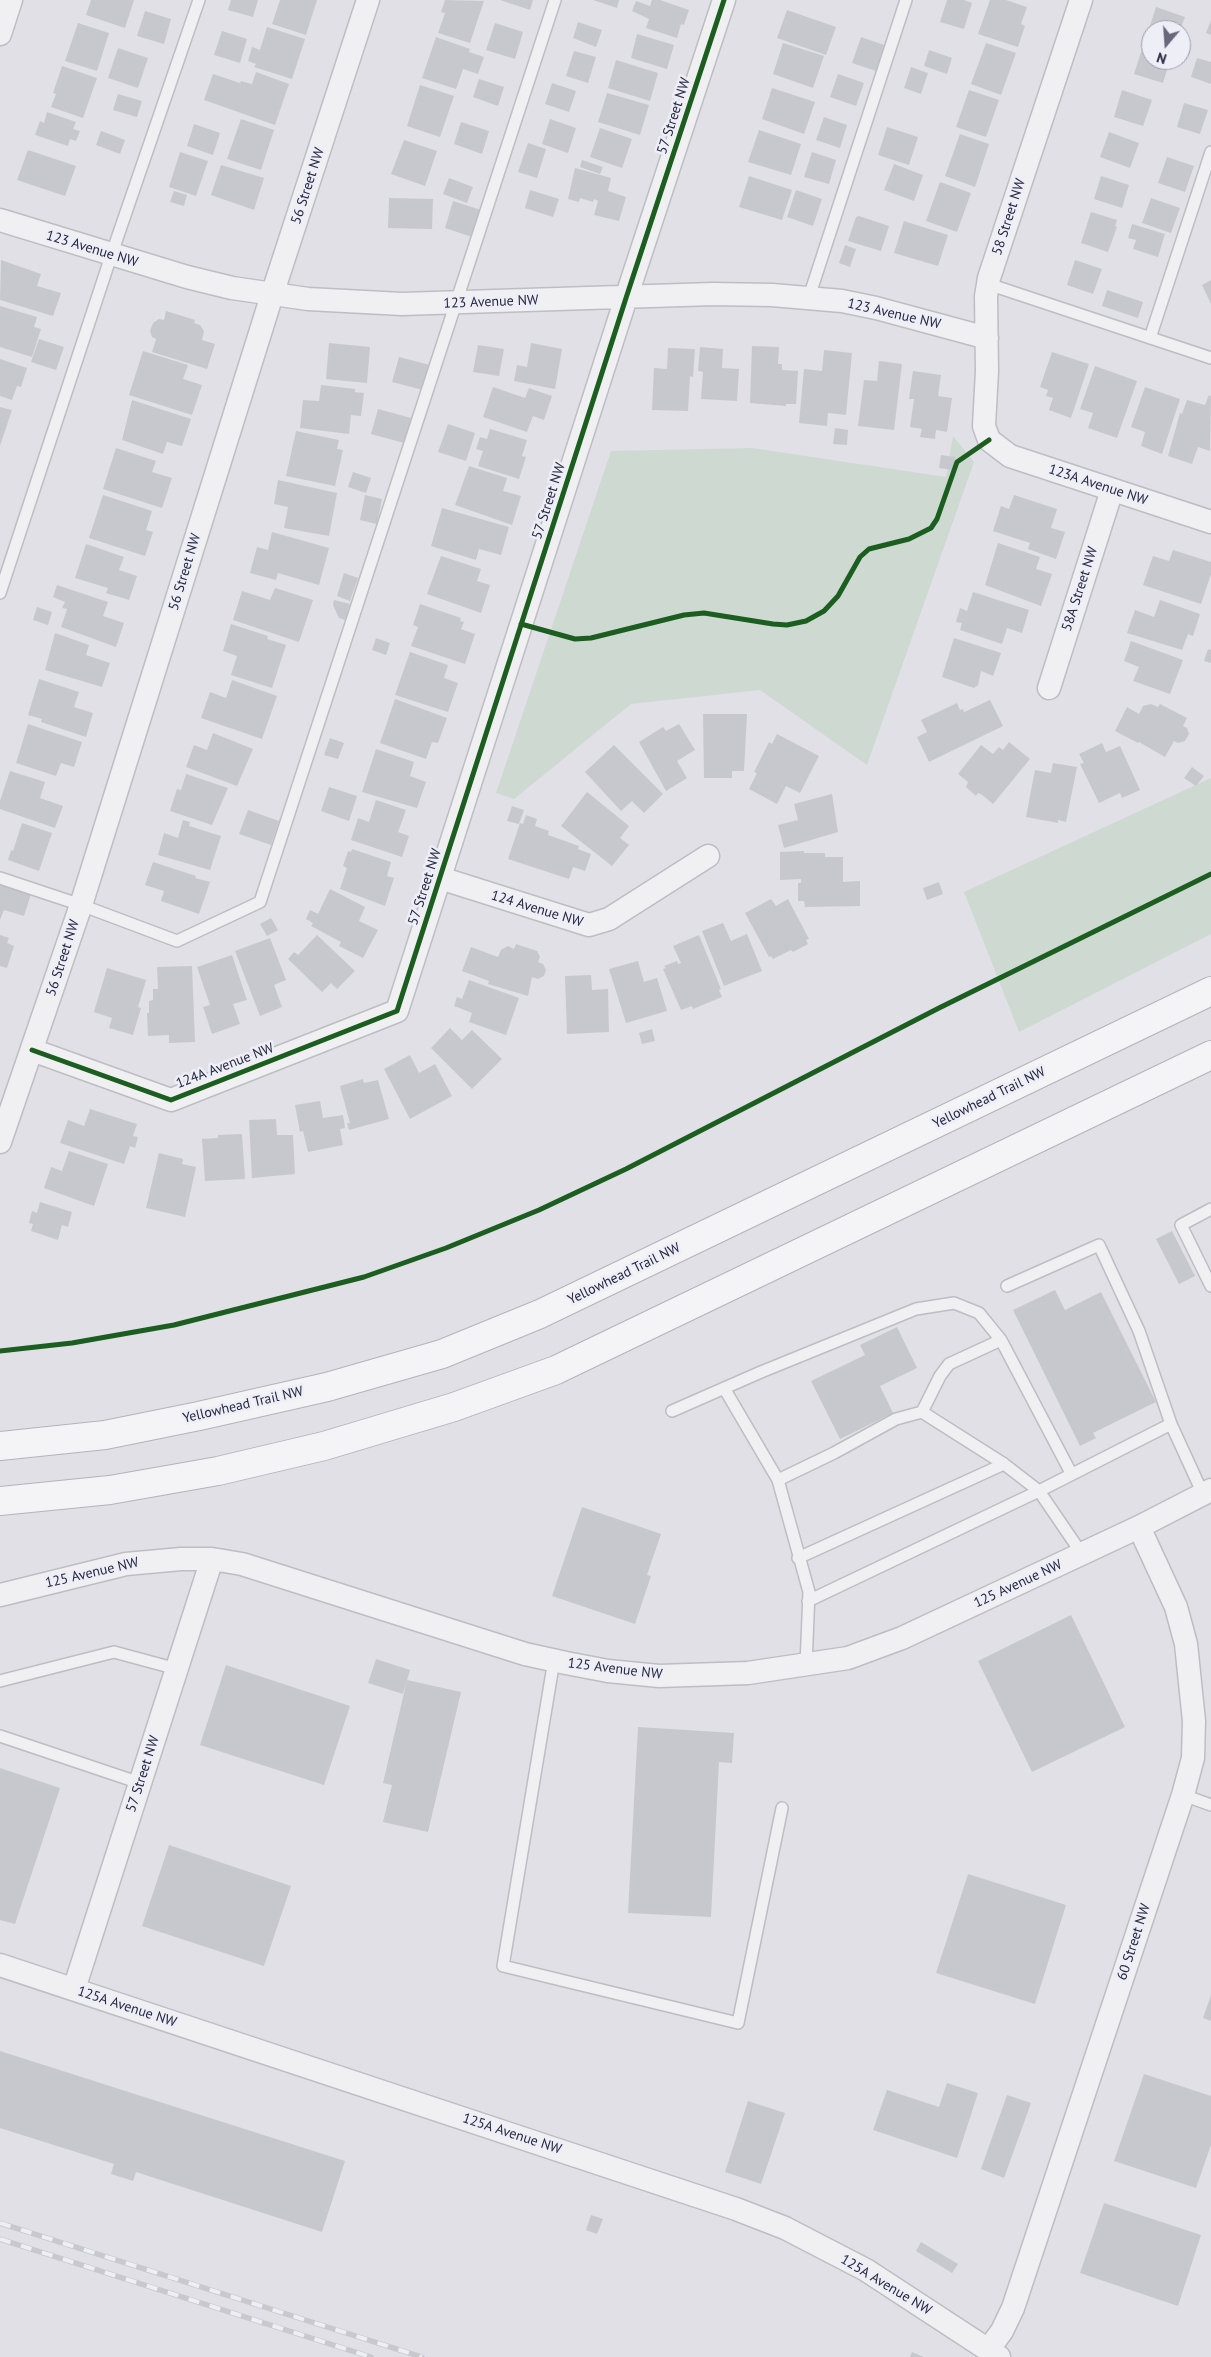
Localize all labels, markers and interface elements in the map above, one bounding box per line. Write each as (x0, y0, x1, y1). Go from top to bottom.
north arrow (1141, 20, 1191, 70)
text: N (1155, 48, 1169, 68)
street label: 57 Street NW (654, 76, 694, 156)
street label: 56 Street NW (288, 146, 328, 226)
street label: 58 Street NW (989, 177, 1029, 257)
street label: 123 Avenue NW (44, 227, 140, 271)
street label: 123 Avenue NW (443, 292, 539, 312)
street label: 123 Avenue NW (846, 295, 942, 333)
street label: 57 Street NW (529, 461, 569, 541)
street label: 123A Avenue NW (1046, 461, 1150, 509)
street label: 56 Street NW (165, 532, 205, 612)
street label: 58A Street NW (1058, 545, 1102, 633)
street label: 57 Street NW (405, 847, 445, 927)
street label: 124 Avenue NW (489, 887, 585, 931)
street label: 56 Street NW (43, 918, 83, 998)
street label: 124A Avenue NW (174, 1040, 276, 1092)
street label: Yellowhead Trail NW (930, 1063, 1048, 1133)
street label: Yellowhead Trail NW (565, 1239, 683, 1309)
street label: Yellowhead Trail NW (181, 1383, 305, 1427)
street label: 125 Avenue NW (44, 1554, 140, 1592)
street label: 125 Avenue NW (971, 1556, 1065, 1612)
street label: 125 Avenue NW (567, 1655, 663, 1683)
street label: 57 Street NW (123, 1734, 163, 1814)
street label: 60 Street NW (1114, 1902, 1154, 1982)
street label: 125A Avenue NW (75, 1983, 179, 2031)
street label: 125A Avenue NW (460, 2110, 564, 2158)
street label: 125A Avenue NW (837, 2251, 935, 2319)

